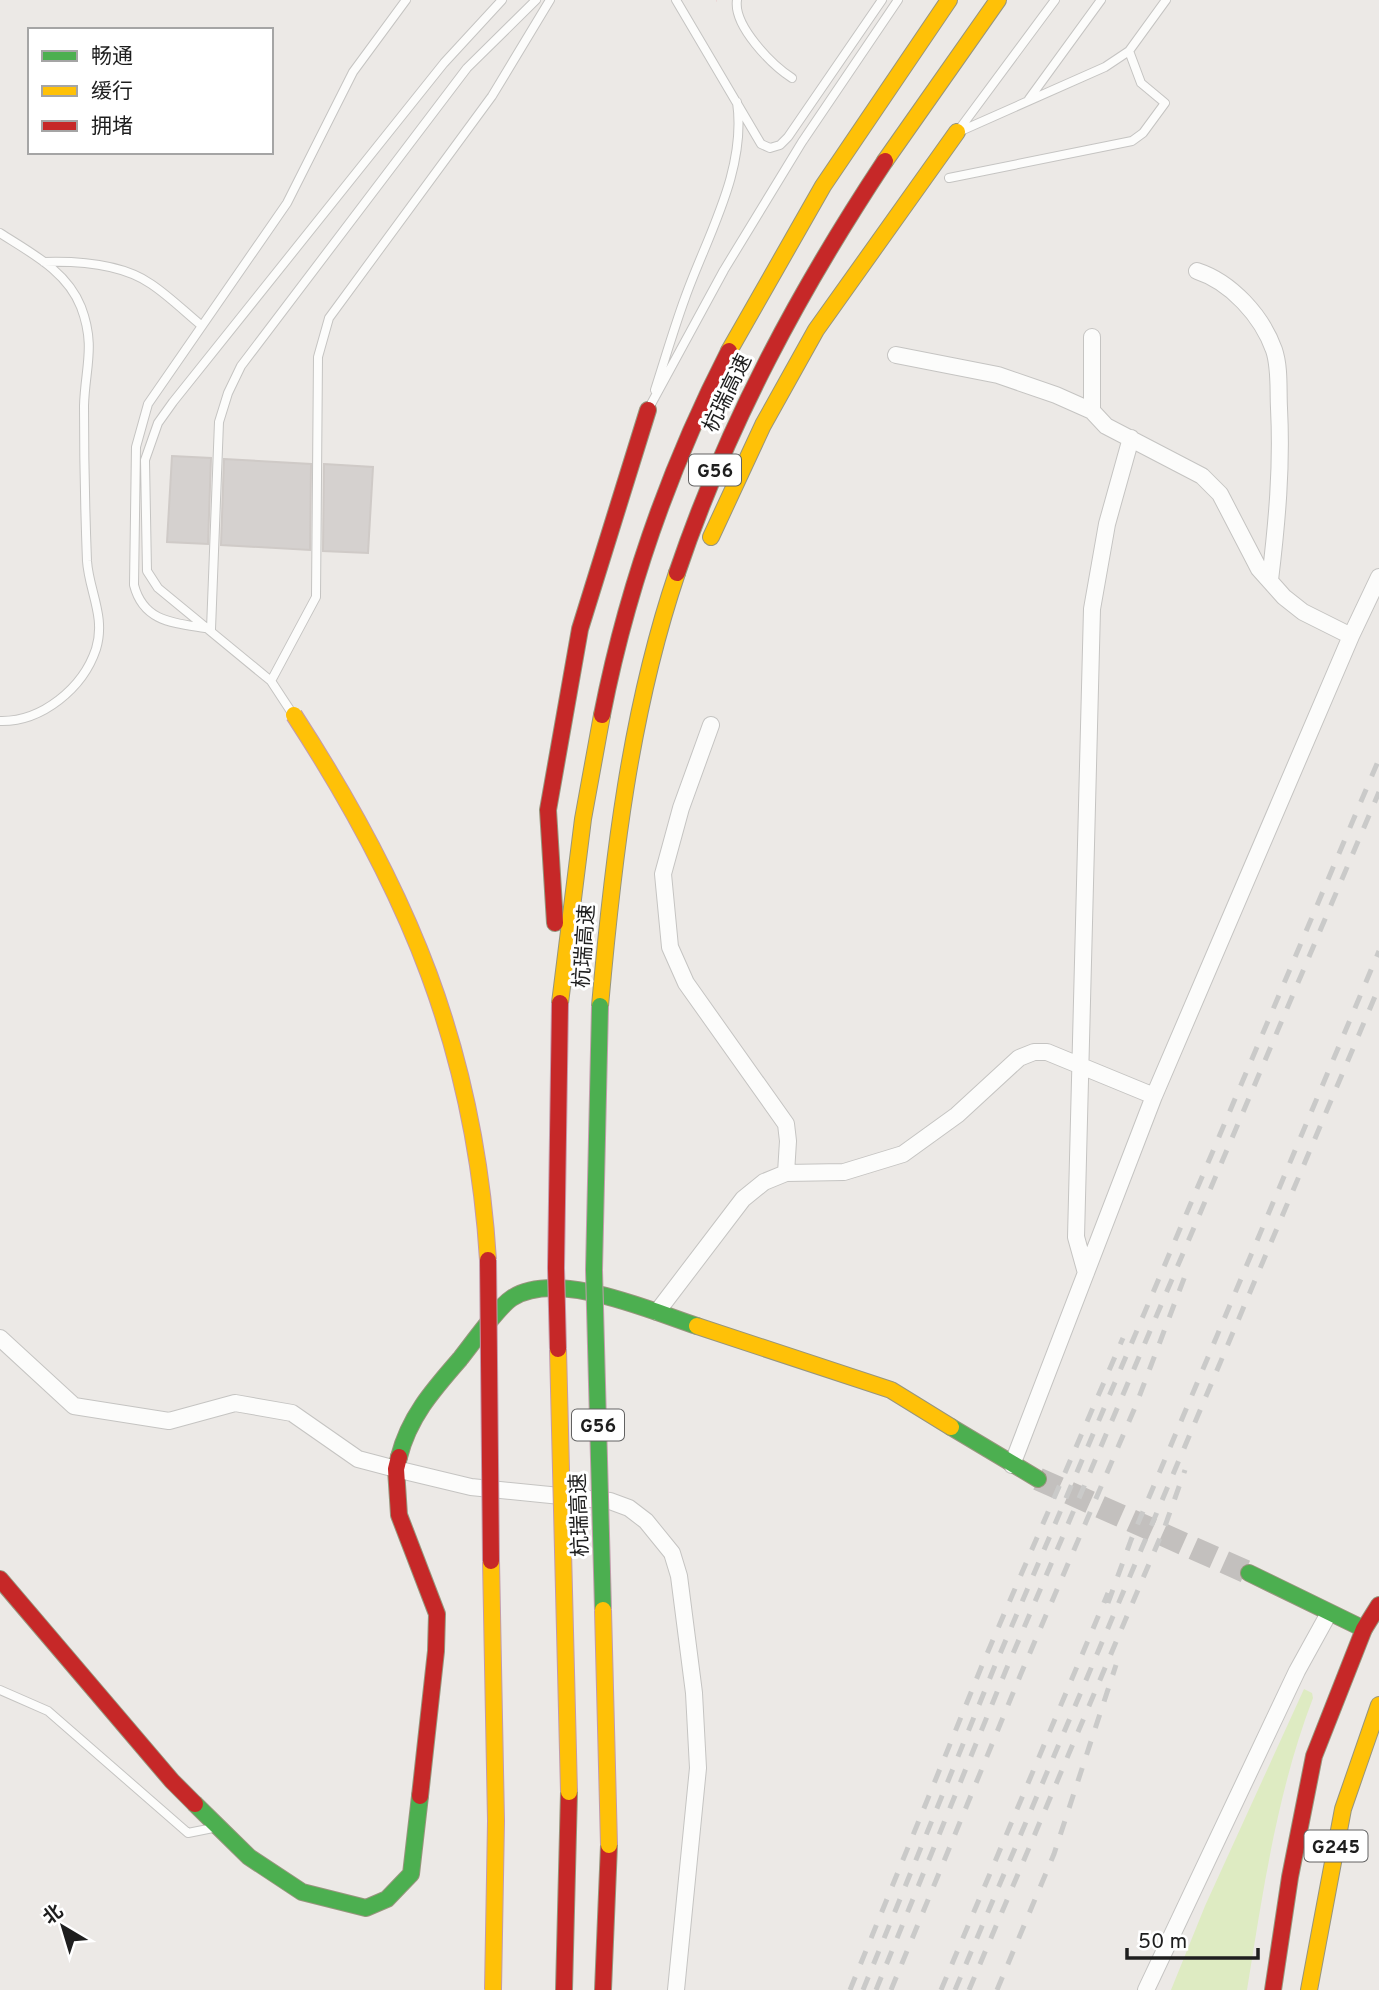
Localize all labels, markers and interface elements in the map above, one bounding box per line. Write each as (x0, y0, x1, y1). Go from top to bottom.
legend (28, 28, 273, 154)
text: 畅通 (91, 44, 133, 71)
text: 缓行 (91, 79, 133, 106)
text: 拥堵 (91, 114, 133, 141)
street label: 杭瑞高速 (698, 350, 759, 437)
road number: G56 (689, 454, 741, 485)
street label: 杭瑞高速 (569, 903, 602, 989)
road number: G56 (572, 1410, 624, 1441)
street label: 杭瑞高速 (566, 1473, 595, 1557)
road number: G245 (1304, 1830, 1368, 1862)
north arrow (28, 1892, 98, 1962)
text: 北 (39, 1900, 69, 1930)
scale bar (1127, 1916, 1258, 1960)
text: 50 m (1138, 1929, 1187, 1956)

